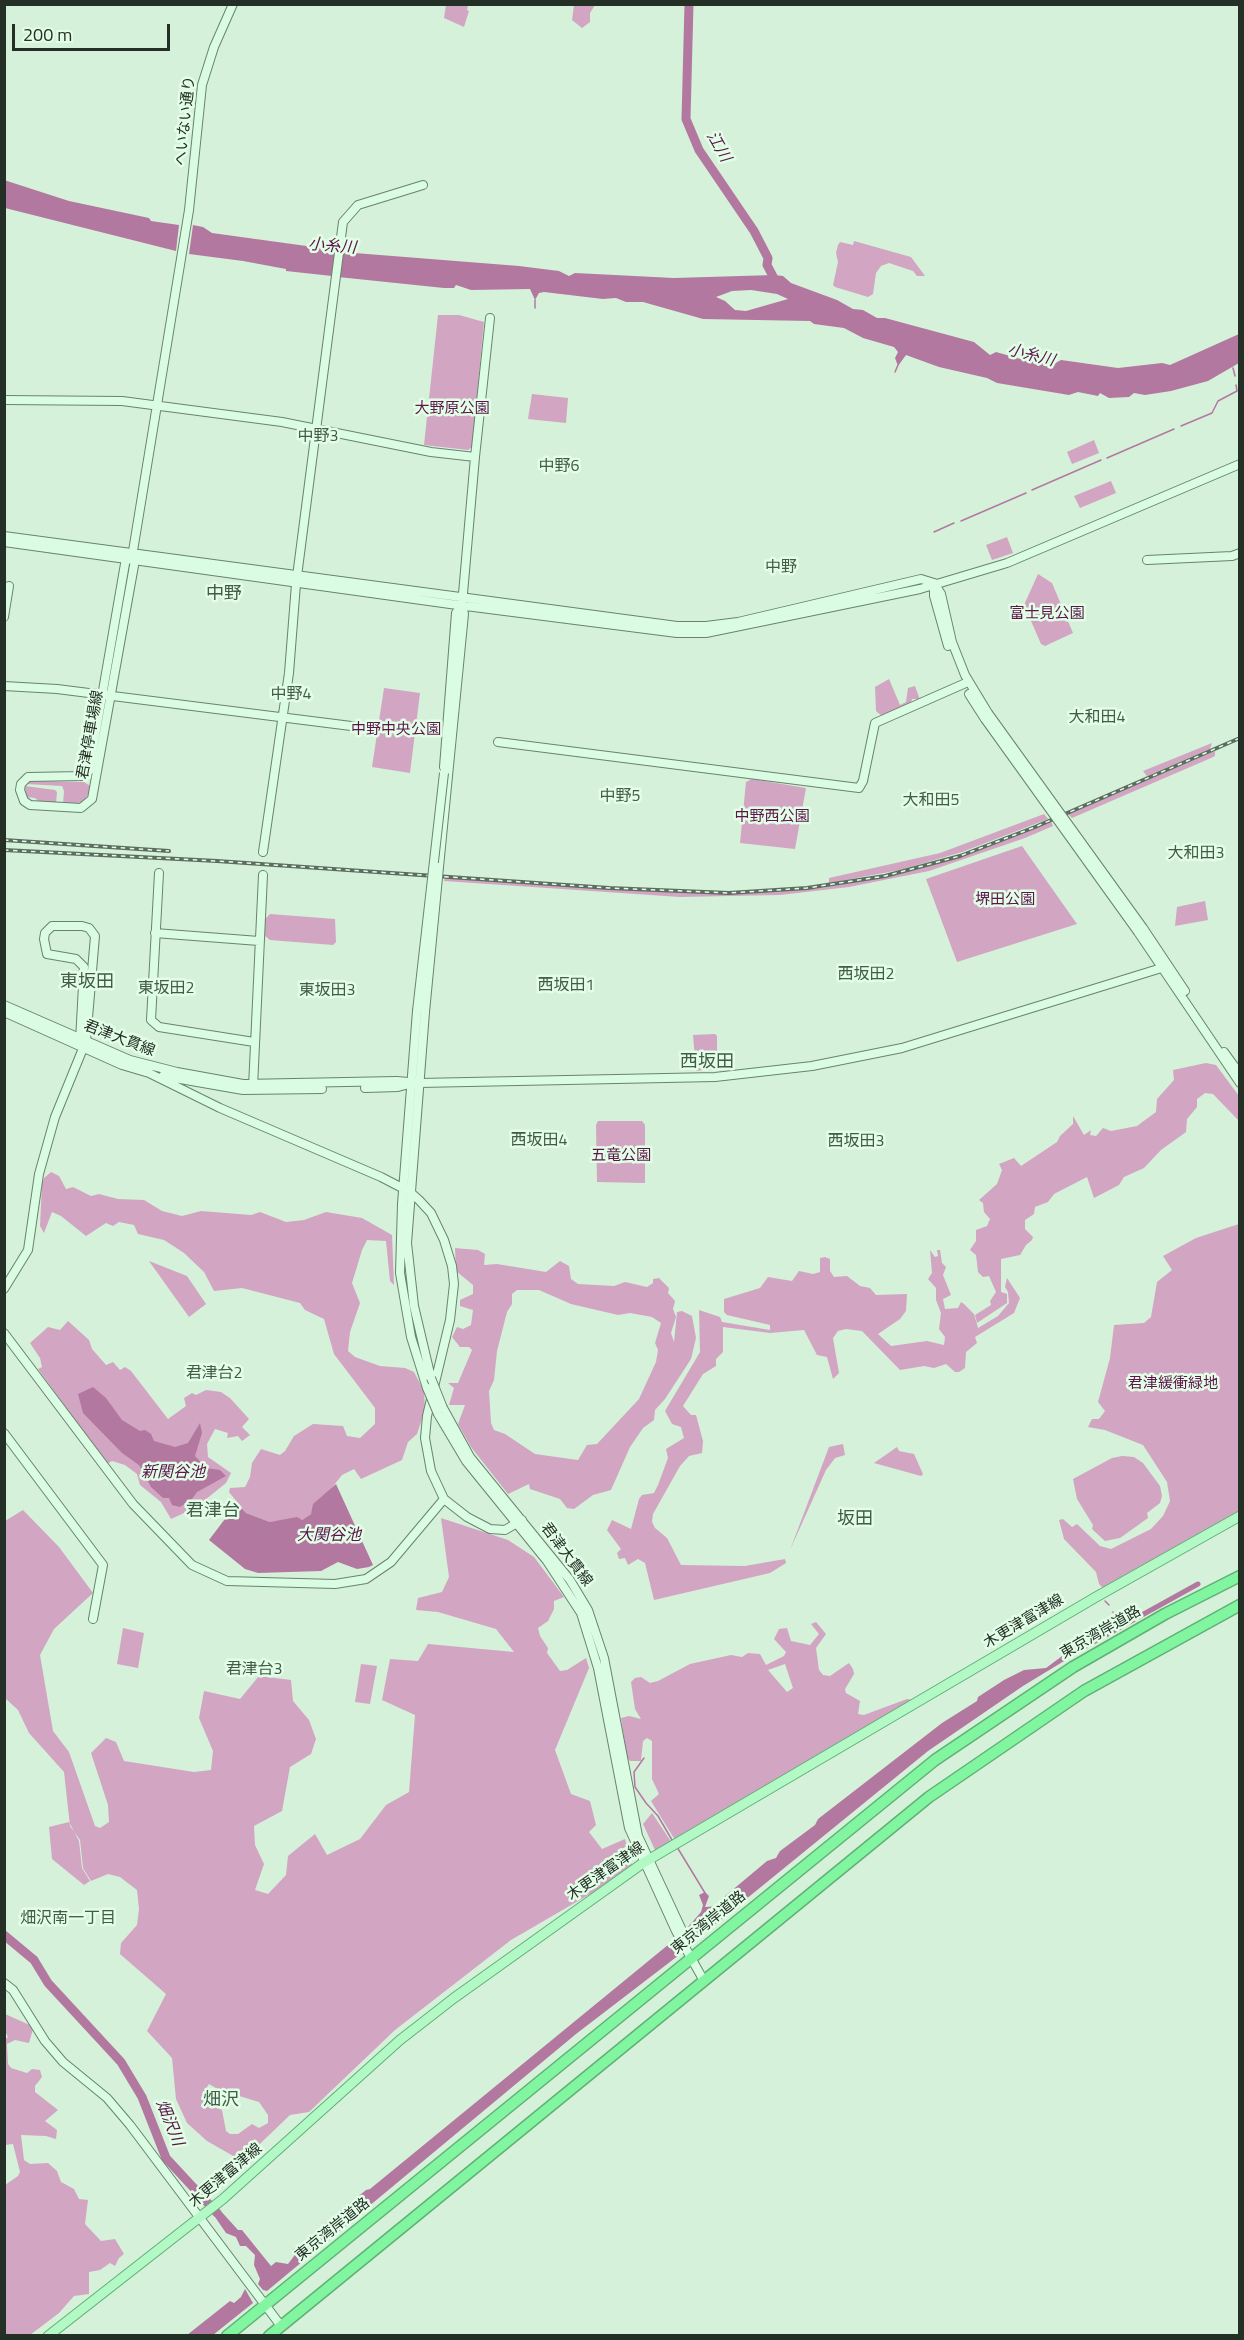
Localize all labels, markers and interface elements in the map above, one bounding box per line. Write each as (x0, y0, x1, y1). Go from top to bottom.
scale bar (15, 12, 172, 50)
text: 200 m (23, 21, 72, 48)
street label: へいない通り (172, 75, 200, 167)
water label: 江川 (702, 128, 734, 166)
water label: 小糸川 (307, 235, 357, 259)
water label: 小糸川 (1005, 341, 1057, 371)
park label: 大野原公園 (415, 400, 489, 418)
district label: 中野3 (298, 427, 338, 447)
district label: 中野6 (539, 457, 579, 477)
district label: 中野 (765, 558, 797, 578)
district label: 中野 (206, 584, 242, 606)
park label: 富士見公園 (1010, 605, 1084, 623)
district label: 中野4 (271, 685, 311, 705)
street label: 君津停車場線 (74, 689, 108, 781)
district label: 大和田4 (1069, 708, 1125, 728)
park label: 中野中央公園 (351, 721, 441, 739)
district label: 中野5 (600, 787, 640, 807)
district label: 大和田5 (903, 791, 959, 811)
park label: 中野西公園 (735, 808, 809, 826)
district label: 大和田3 (1168, 844, 1224, 864)
park label: 堺田公園 (975, 891, 1035, 909)
district label: 西坂田2 (838, 965, 894, 985)
district label: 東坂田 (60, 972, 114, 994)
district label: 西坂田1 (538, 976, 594, 996)
district label: 東坂田2 (138, 979, 194, 999)
district label: 東坂田3 (299, 981, 355, 1001)
street label: 君津大貫線 (81, 1017, 157, 1061)
district label: 西坂田 (680, 1052, 734, 1074)
district label: 西坂田4 (511, 1131, 567, 1151)
district label: 西坂田3 (828, 1132, 884, 1152)
park label: 五竜公園 (591, 1147, 651, 1165)
district label: 君津台2 (186, 1364, 242, 1384)
park label: 君津緩衝緑地 (1128, 1375, 1218, 1393)
water label: 新関谷池 (141, 1463, 205, 1483)
district label: 君津台 (186, 1501, 240, 1523)
district label: 坂田 (837, 1509, 873, 1531)
street label: 君津大貫線 (536, 1520, 596, 1590)
water label: 大関谷池 (297, 1526, 361, 1546)
street label: 木更津富津線 (981, 1591, 1067, 1653)
street label: 東京湾岸道路 (1058, 1603, 1144, 1663)
district label: 君津台3 (226, 1660, 282, 1680)
street label: 木更津富津線 (564, 1839, 648, 1905)
street label: 東京湾岸道路 (668, 1888, 750, 1958)
district label: 畑沢南一丁目 (20, 1909, 116, 1929)
district label: 畑沢 (203, 2090, 239, 2112)
water label: 畑沢川 (151, 2097, 187, 2149)
street label: 木更津富津線 (186, 2140, 266, 2212)
street label: 東京湾岸道路 (292, 2195, 374, 2265)

